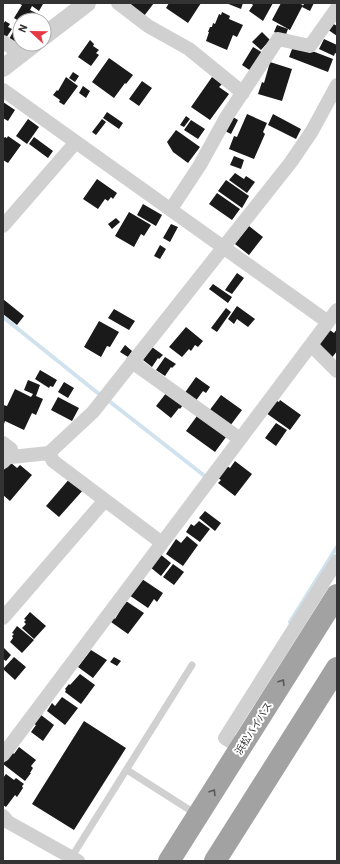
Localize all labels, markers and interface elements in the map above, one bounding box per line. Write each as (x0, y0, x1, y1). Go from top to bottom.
north arrow (12, 12, 52, 52)
text: N (15, 22, 30, 34)
one-way arrow (277, 680, 284, 687)
street label: 浜松バイパス (232, 699, 274, 757)
one-way arrow (208, 790, 215, 797)

